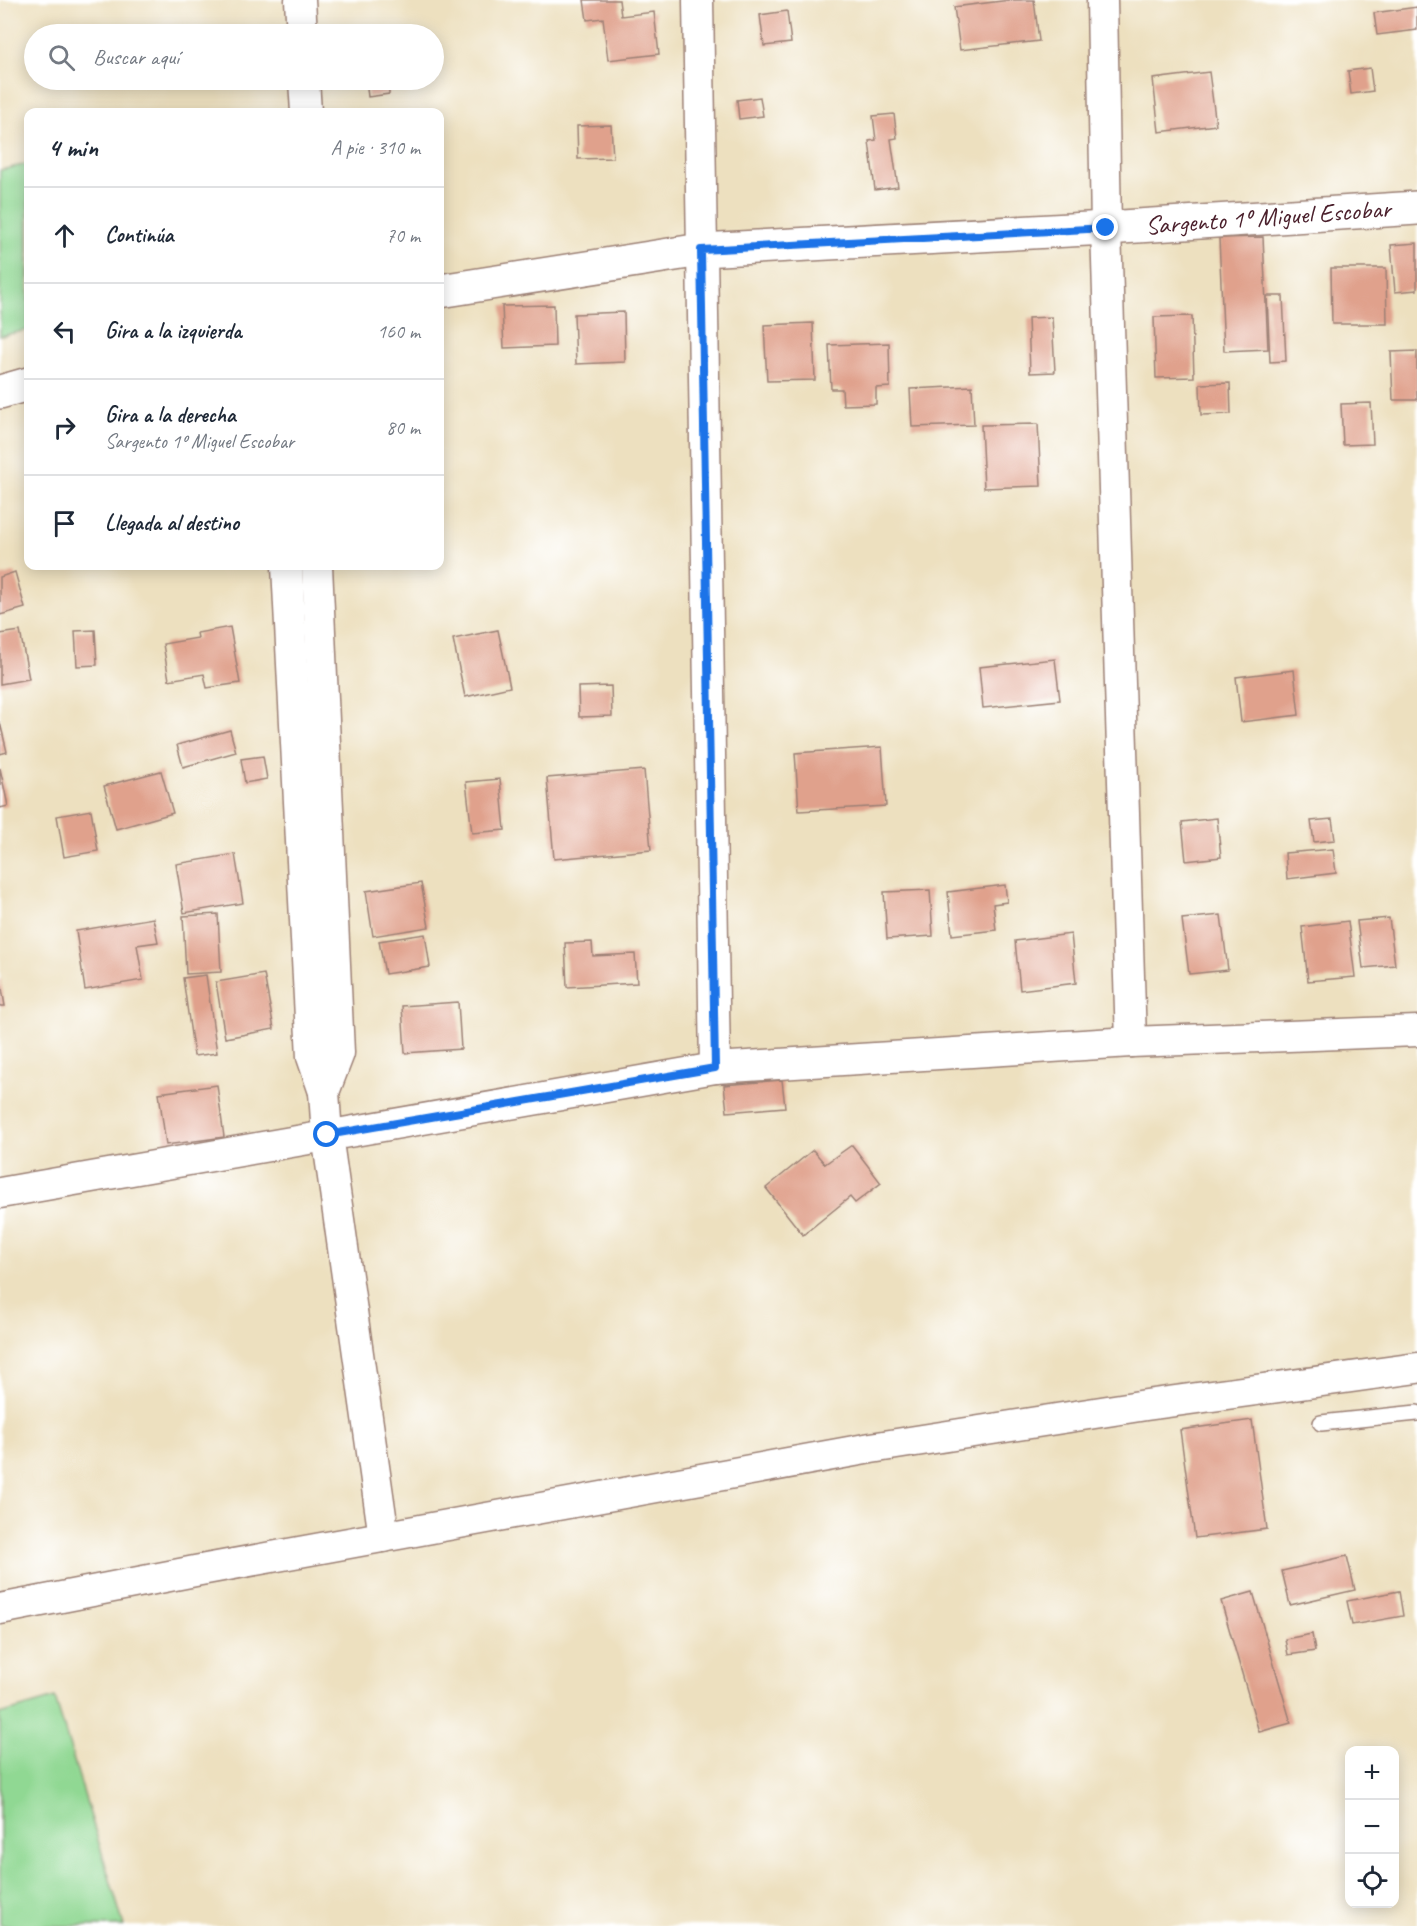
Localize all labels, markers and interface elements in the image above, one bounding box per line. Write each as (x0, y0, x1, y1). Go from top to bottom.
search box (24, 24, 444, 90)
icon: search (45, 41, 78, 74)
text: Buscar aquí (93, 43, 179, 71)
text: 4 min (48, 131, 98, 164)
text: A pie · 310 m (331, 135, 420, 160)
street label: Sargento 1º Miguel Escobar (1144, 192, 1394, 242)
route end (1092, 214, 1118, 240)
icon: ahead (48, 219, 81, 252)
text: Continúa (105, 221, 173, 249)
text: 70 m (386, 223, 420, 248)
icon: left (48, 315, 81, 348)
text: Gira a la izquierda (105, 317, 242, 345)
text: 160 m (377, 319, 420, 344)
text: Gira a la derecha (105, 401, 236, 429)
icon: right (48, 411, 81, 444)
text: 80 m (386, 415, 420, 440)
text: Sargento 1º Miguel Escobar (105, 429, 294, 454)
icon: arrive (48, 507, 81, 540)
text: Llegada al destino (105, 509, 239, 537)
route start (313, 1121, 339, 1147)
map controls (1345, 1746, 1399, 1908)
button: + (1345, 1746, 1399, 1800)
button: − (1345, 1800, 1399, 1854)
button: locate (1345, 1854, 1399, 1908)

